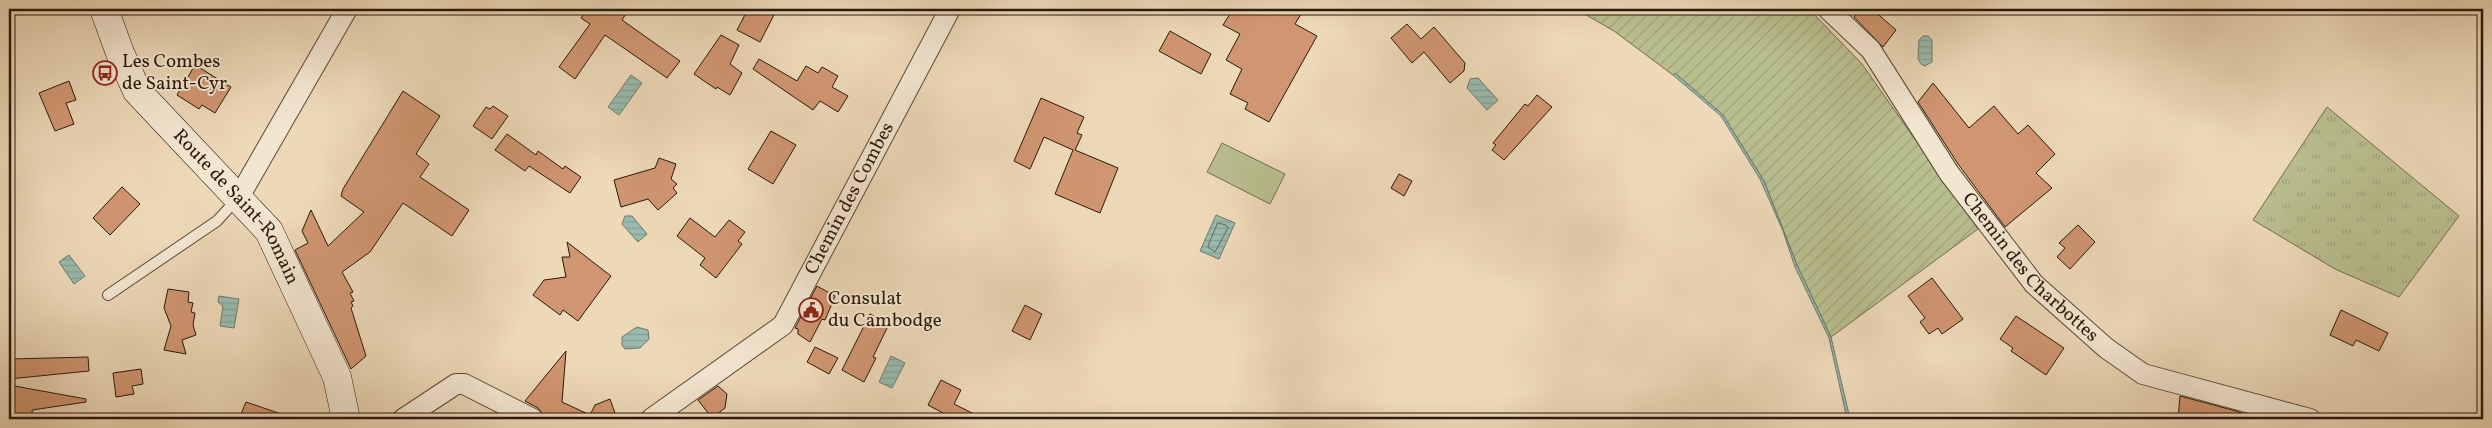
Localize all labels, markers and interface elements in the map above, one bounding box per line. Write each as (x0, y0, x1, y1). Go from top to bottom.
place label: Les Combes de Saint-Cyr (122, 49, 227, 97)
bus stop icon: Les Combes de Saint-Cyr (92, 60, 118, 86)
street label: Chemin des Combes (799, 118, 901, 279)
street label: Route de Saint-Romain (167, 124, 305, 289)
street label: Chemin des Charbottes (1956, 187, 2104, 348)
place label: Consulat du Cambodge (828, 286, 942, 334)
public building icon: Consulat du Cambodge (798, 297, 824, 323)

